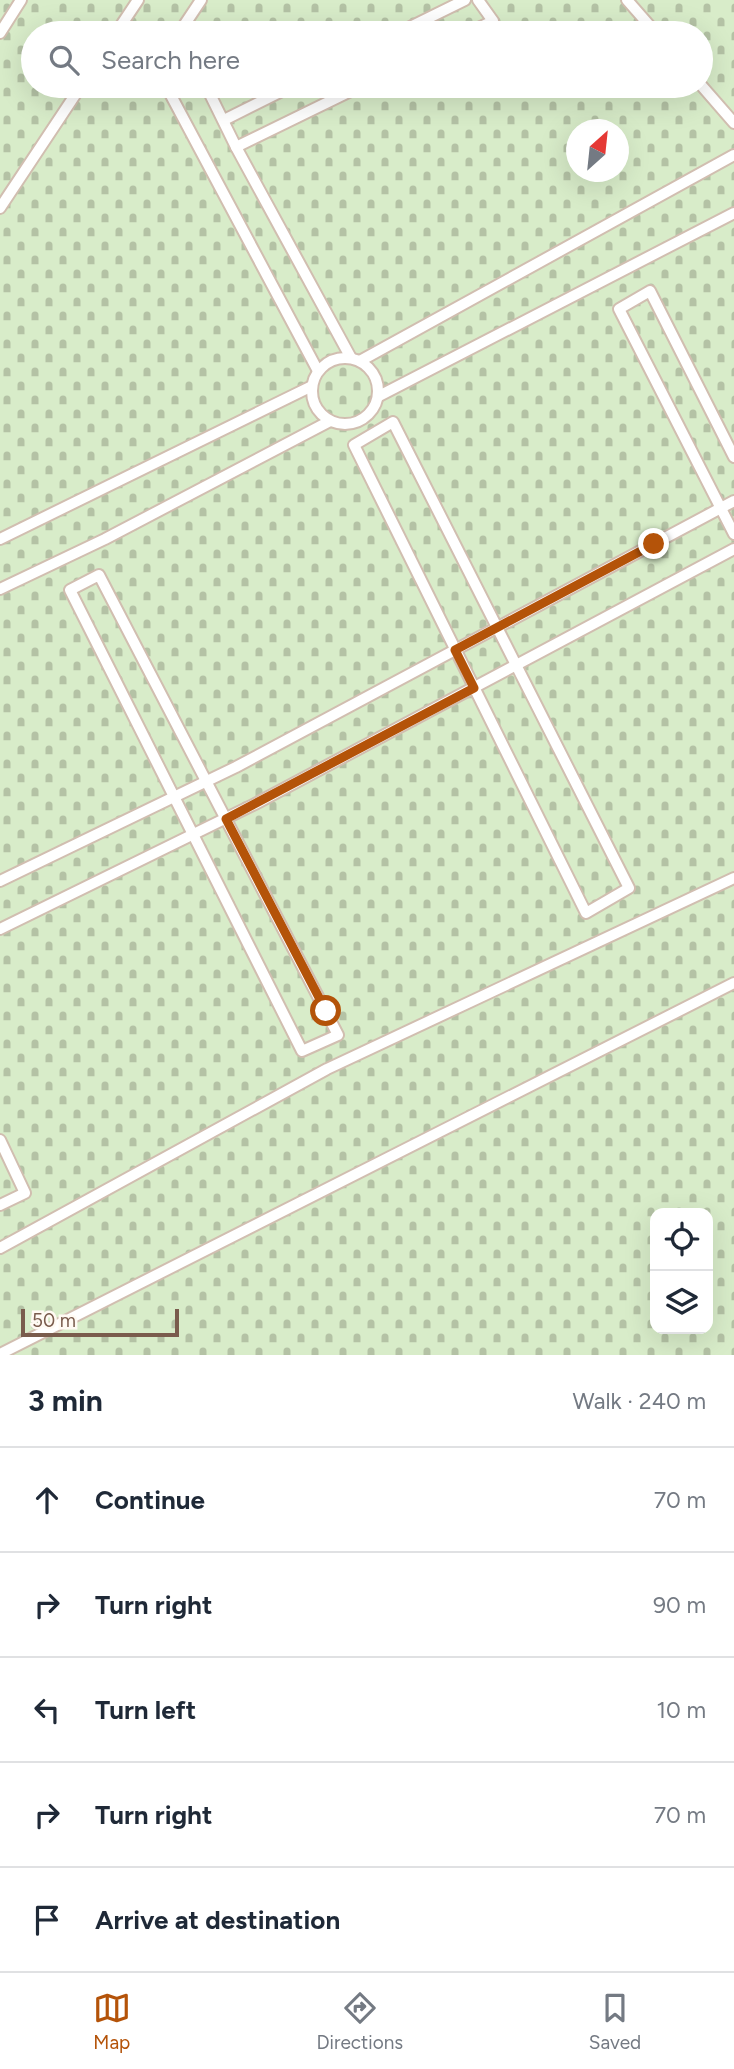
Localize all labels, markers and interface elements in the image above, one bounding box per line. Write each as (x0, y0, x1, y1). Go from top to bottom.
search box (21, 21, 713, 98)
icon: search (45, 41, 83, 79)
text: Search here (101, 44, 240, 76)
north arrow (566, 119, 629, 182)
route end (638, 528, 669, 559)
route start (310, 995, 341, 1026)
map controls (650, 1208, 713, 1334)
button: locate (650, 1208, 713, 1271)
button: layers (650, 1271, 713, 1334)
scale bar (21, 1306, 178, 1338)
text: 50 m (32, 1309, 76, 1332)
text: 3 min (28, 1382, 103, 1419)
text: Walk · 240 m (573, 1387, 706, 1415)
icon: ahead (28, 1481, 66, 1519)
text: Continue (95, 1484, 205, 1516)
text: 70 m (654, 1486, 706, 1514)
icon: right (28, 1586, 66, 1624)
text: Turn right (95, 1589, 212, 1621)
text: 90 m (653, 1591, 706, 1619)
icon: left (28, 1691, 66, 1729)
text: Turn left (95, 1694, 196, 1726)
text: 10 m (657, 1696, 706, 1724)
icon: right (28, 1796, 66, 1834)
text: Turn right (95, 1799, 212, 1831)
text: 70 m (654, 1801, 706, 1829)
icon: arrive (28, 1901, 66, 1939)
text: Arrive at destination (95, 1904, 340, 1936)
tab: Map (93, 1989, 131, 2054)
tab: Directions (316, 1989, 403, 2054)
tab: Saved (589, 1989, 641, 2054)

